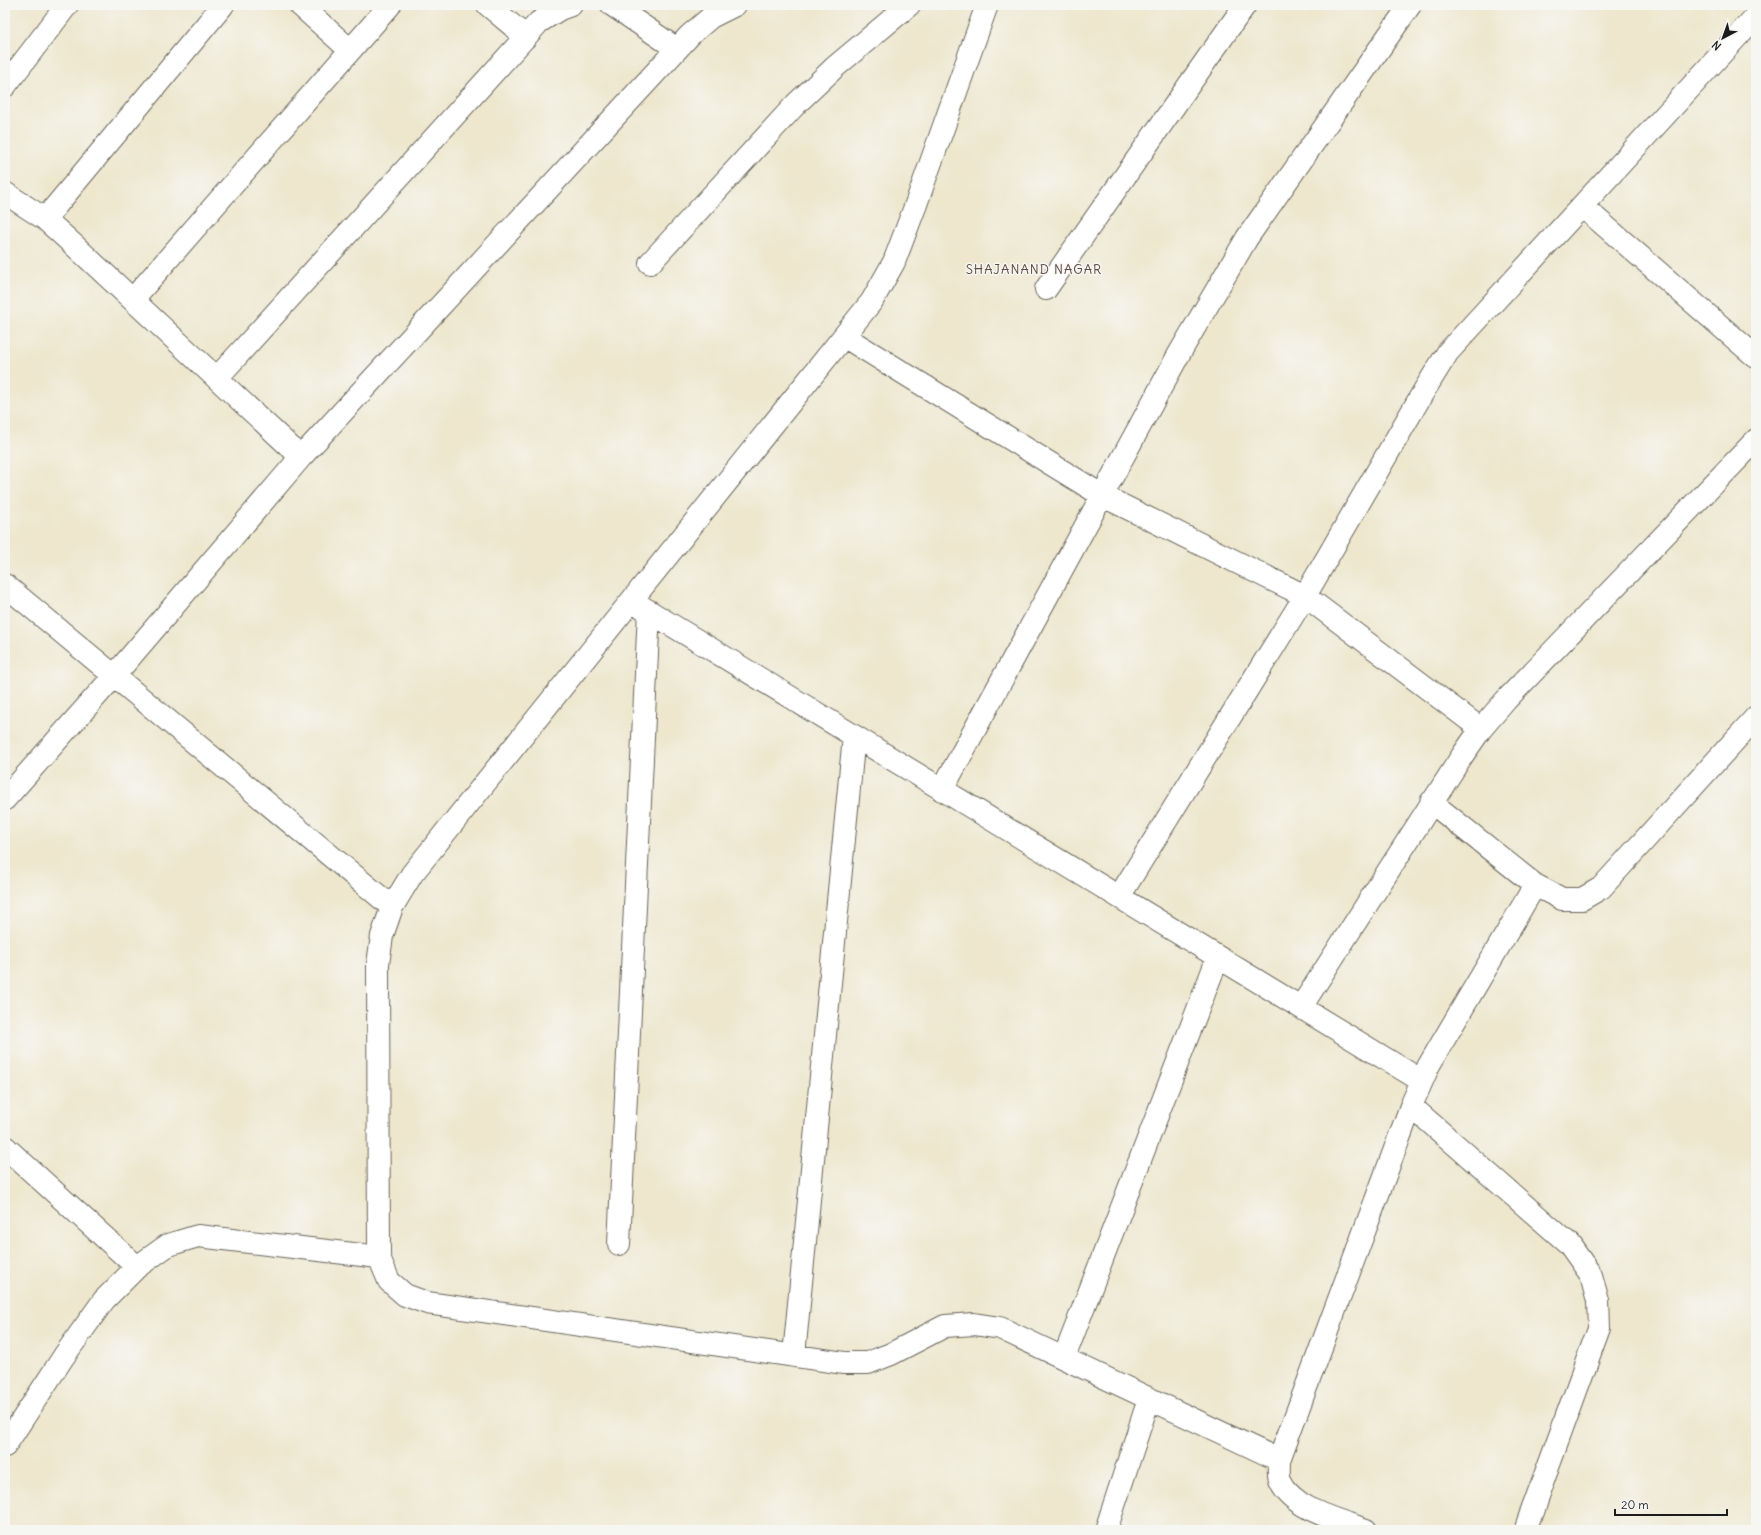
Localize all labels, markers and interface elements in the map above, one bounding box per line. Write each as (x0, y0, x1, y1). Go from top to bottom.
north arrow (1703, 18, 1743, 58)
text: N (1709, 38, 1724, 53)
district label: SHAJANAND NAGAR (966, 261, 1102, 278)
scale bar (1615, 1491, 1727, 1517)
text: 20 m (1621, 1497, 1649, 1512)

